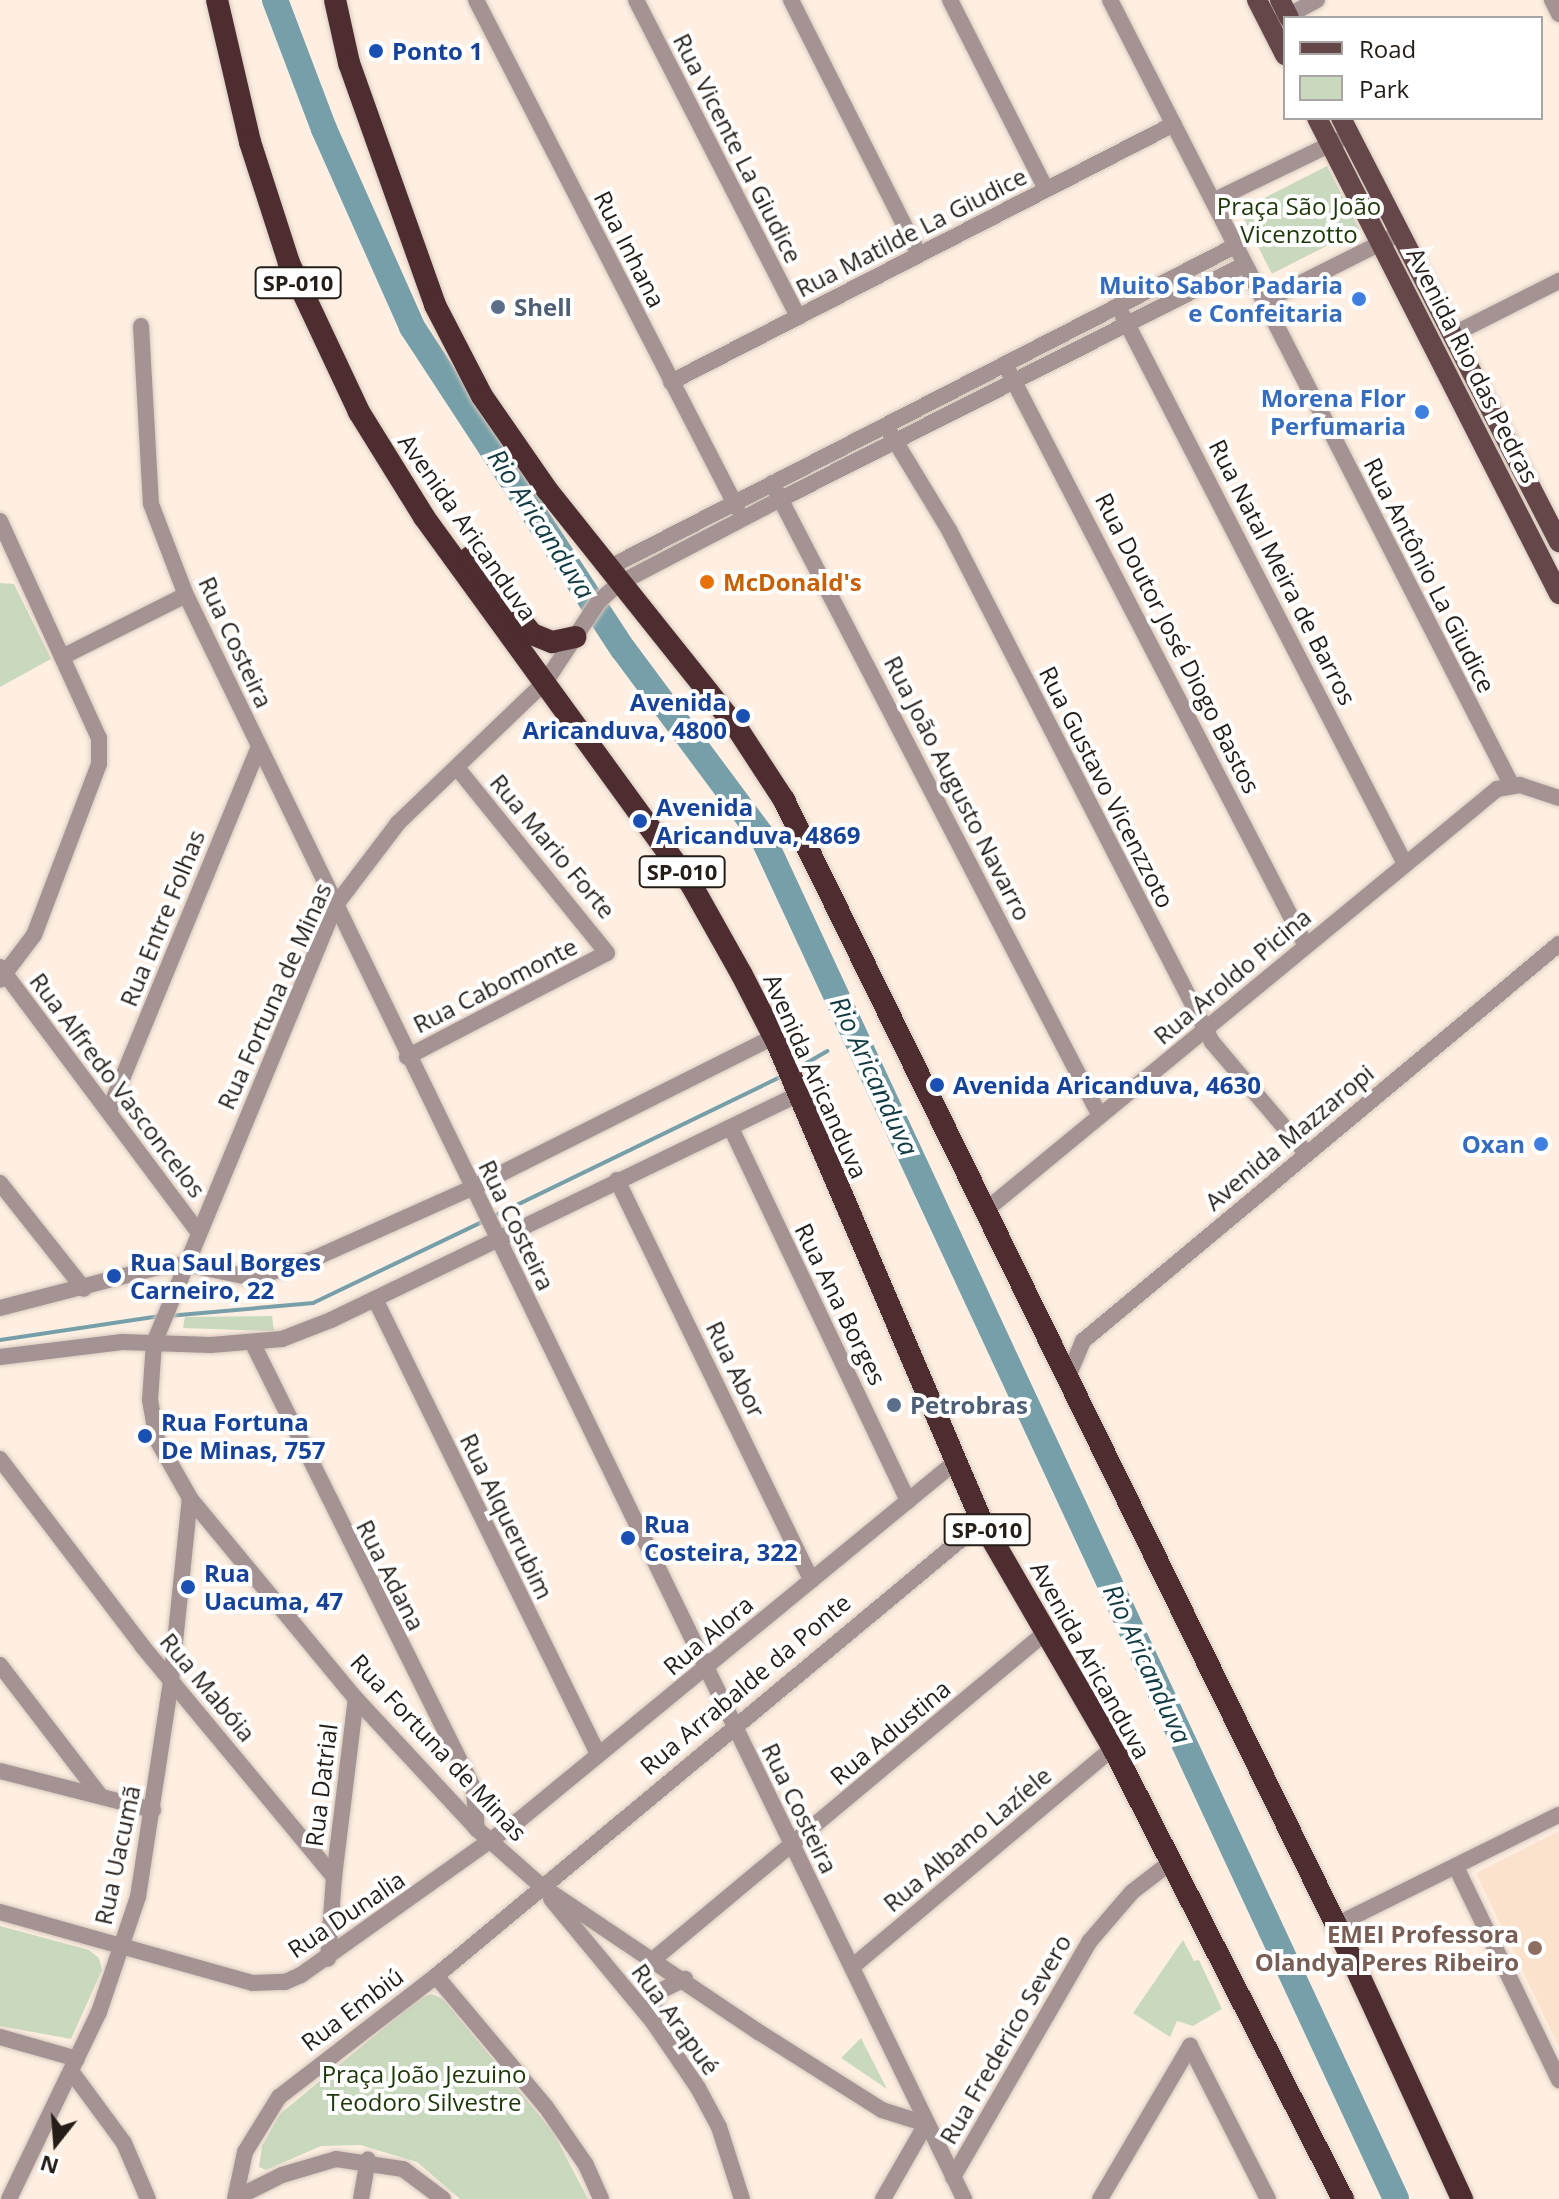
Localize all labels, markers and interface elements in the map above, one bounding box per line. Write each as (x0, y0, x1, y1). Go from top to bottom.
legend (1283, 16, 1543, 120)
street label: Rua Vicente La Giudice (668, 29, 808, 267)
text: Road (1359, 32, 1416, 65)
place label: Ponto 1 (392, 37, 483, 65)
marker: Ponto 1 (367, 42, 385, 60)
text: Park (1359, 72, 1409, 105)
street label: Rua Matilde La Giudice (791, 161, 1031, 303)
street label: Rua Inhana (588, 186, 672, 312)
park label: Praça São João Vicenzotto (1217, 192, 1381, 248)
street label: Avenida Rio das Pedras (1401, 243, 1545, 487)
road number: SP-010 (254, 265, 342, 301)
place label: Muito Sabor Padaria e Confeitaria (1099, 271, 1343, 327)
marker: Muito Sabor Padaria e Confeitaria (1350, 290, 1368, 308)
place label: Shell (514, 293, 572, 321)
marker: Shell (489, 298, 507, 316)
place label: Morena Flor Perfumaria (1261, 384, 1406, 440)
marker: Morena Flor Perfumaria (1413, 403, 1431, 421)
street label: Avenida Aricanduva (393, 428, 543, 626)
street label: Rua Natal Meira de Barros (1203, 435, 1363, 709)
water label: Rio Aricanduva (481, 443, 601, 605)
street label: Rua Antônio La Giudice (1358, 453, 1502, 697)
street label: Rua Doutor José Diogo Bastos (1090, 488, 1266, 798)
place label: McDonald's (723, 568, 862, 596)
street label: Rua Costeira (193, 572, 279, 712)
marker: McDonald's (698, 573, 716, 591)
street label: Rua João Augusto Navarro (879, 651, 1037, 925)
street label: Rua Gustavo Vicenzzoto (1034, 661, 1180, 913)
place label: Avenida Aricanduva, 4800 (523, 688, 727, 744)
marker: Avenida Aricanduva, 4800 (734, 707, 752, 725)
street label: Rua Mario Forte (484, 768, 622, 924)
place label: Avenida Aricanduva, 4869 (656, 793, 860, 849)
marker: Avenida Aricanduva, 4869 (631, 812, 649, 830)
street label: Rua Entre Folhas (114, 826, 210, 1010)
road number: SP-010 (638, 854, 726, 890)
street label: Rua Fortuna de Minas (211, 878, 337, 1114)
street label: Rua Aroldo Picina (1148, 902, 1316, 1050)
street label: Rua Cabomonte (408, 931, 582, 1039)
street label: Rua Alfredo Vasconcelos (24, 967, 212, 1203)
street label: Avenida Aricanduva (758, 969, 874, 1183)
water label: Rio Aricanduva (823, 991, 925, 1161)
street label: Avenida Mazzaropi (1199, 1058, 1379, 1216)
place label: Avenida Aricanduva, 4630 (953, 1071, 1261, 1099)
marker: Avenida Aricanduva, 4630 (928, 1076, 946, 1094)
place label: Oxan (1462, 1130, 1525, 1158)
marker: Oxan (1532, 1135, 1550, 1153)
street label: Rua Costeira (473, 1155, 561, 1295)
street label: Rua Ana Borges (789, 1218, 893, 1390)
place label: Rua Saul Borges Carneiro, 22 (130, 1248, 321, 1304)
marker: Rua Saul Borges Carneiro, 22 (105, 1267, 123, 1285)
street label: Rua Abor (700, 1316, 772, 1422)
place label: Petrobras (910, 1391, 1028, 1419)
marker: Petrobras (885, 1396, 903, 1414)
place label: Rua Fortuna De Minas, 757 (161, 1408, 326, 1464)
marker: Rua Fortuna De Minas, 757 (136, 1427, 154, 1445)
street label: Rua Alquerubim (454, 1428, 560, 1604)
place label: Rua Costeira, 322 (644, 1510, 798, 1566)
road number: SP-010 (943, 1512, 1031, 1548)
street label: Rua Adana (351, 1515, 431, 1635)
marker: Rua Costeira, 322 (619, 1529, 637, 1547)
street label: Avenida Aricanduva (1025, 1556, 1157, 1764)
place label: Rua Uacuma, 47 (204, 1559, 343, 1615)
marker: Rua Uacuma, 47 (179, 1578, 197, 1596)
water label: Rio Aricanduva (1096, 1579, 1198, 1749)
street label: Rua Arrabalde da Ponte (634, 1588, 856, 1780)
street label: Rua Alora (657, 1589, 759, 1681)
street label: Rua Mabóia (154, 1627, 262, 1747)
street label: Rua Fortuna de Minas (345, 1648, 533, 1846)
street label: Rua Adustina (824, 1673, 956, 1791)
street label: Rua Datrial (299, 1722, 343, 1848)
street label: Rua Costeira (756, 1738, 844, 1878)
street label: Rua Albano Lazíele (877, 1760, 1057, 1918)
street label: Rua Uacumã (88, 1783, 146, 1927)
street label: Rua Dunalia (282, 1864, 410, 1964)
place label: EMEI Professora Olandya Peres Ribeiro (1255, 1920, 1519, 1976)
street label: Rua Frederico Severo (933, 1929, 1077, 2149)
marker: EMEI Professora Olandya Peres Ribeiro (1526, 1939, 1544, 1957)
street label: Rua Arapué (626, 1958, 726, 2080)
street label: Rua Embiú (295, 1961, 409, 2057)
park label: Praça João Jezuino Teodoro Silvestre (322, 2060, 526, 2116)
north arrow (16, 2103, 96, 2183)
text: N (36, 2149, 62, 2183)

